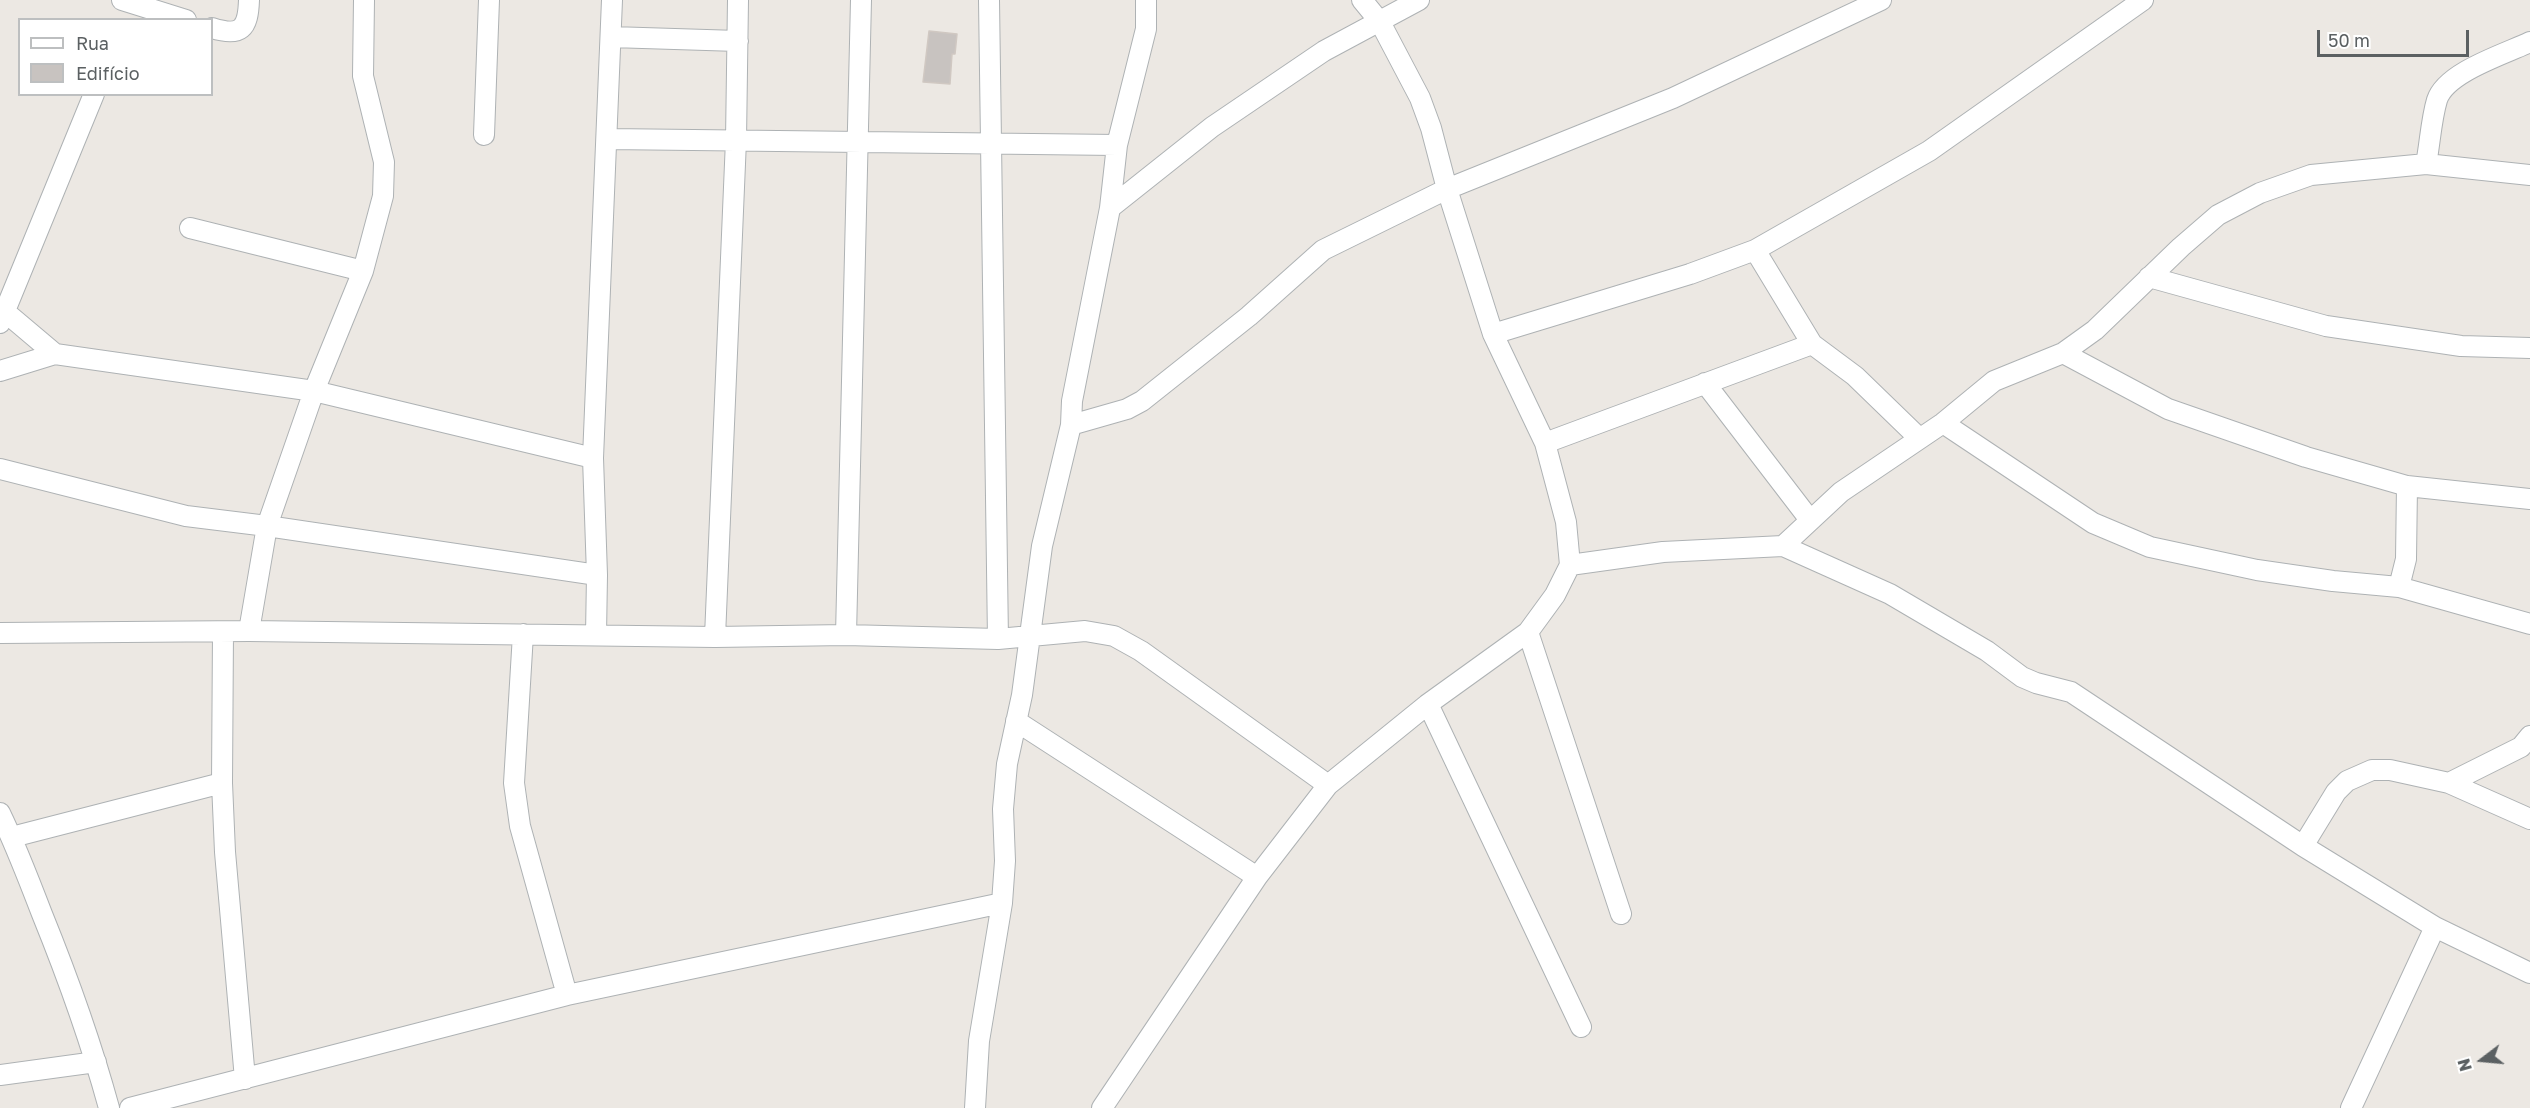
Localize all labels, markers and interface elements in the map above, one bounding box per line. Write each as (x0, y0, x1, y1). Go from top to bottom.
legend (18, 18, 213, 96)
scale bar (2320, 18, 2472, 56)
text: 50 m (2328, 29, 2370, 51)
text: Rua (76, 32, 109, 54)
text: Edifício (76, 62, 140, 84)
north arrow (2452, 1030, 2512, 1090)
text: N (2453, 1056, 2476, 1074)

